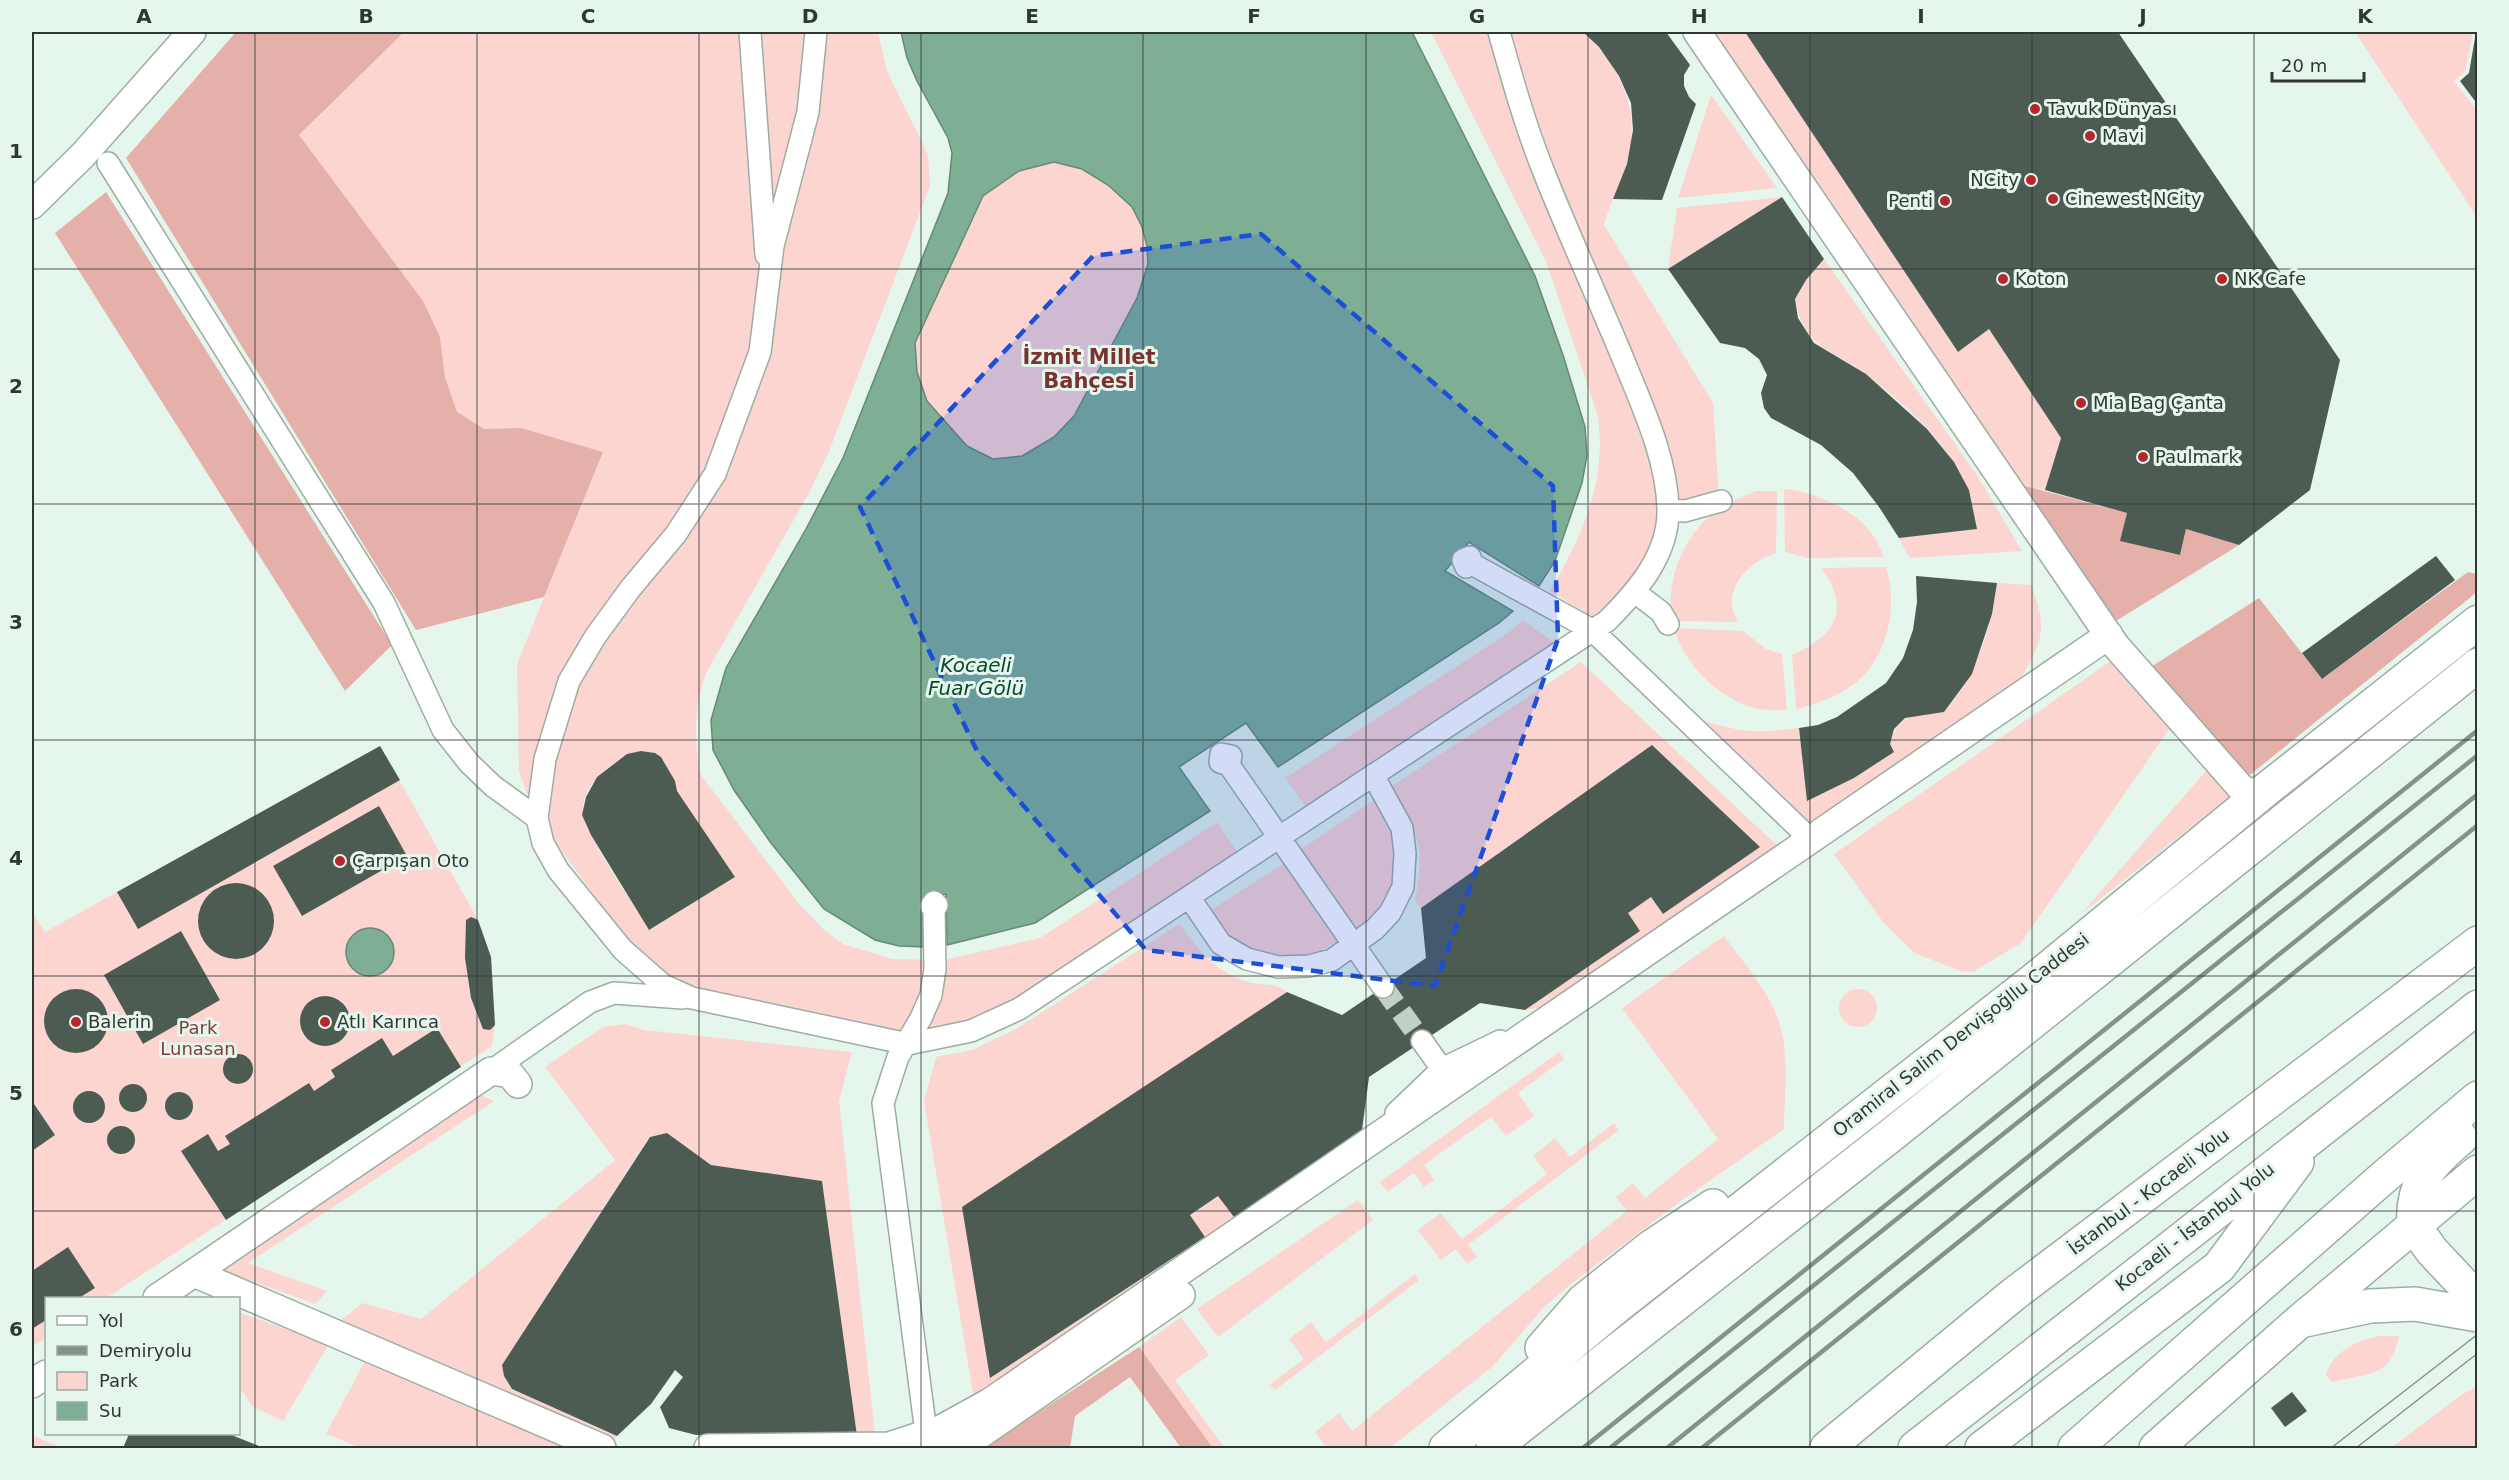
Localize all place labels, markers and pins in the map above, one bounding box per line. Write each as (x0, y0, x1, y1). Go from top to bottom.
place label: Tavuk Dünyası (2046, 98, 2177, 119)
marker: Tavuk Dünyası (2028, 102, 2042, 116)
place label: Mavi (2102, 125, 2144, 146)
marker: Mavi (2083, 129, 2097, 143)
place label: NCity (1970, 169, 2019, 190)
marker: NCity (2024, 173, 2038, 187)
place label: Cinewest NCity (2065, 188, 2202, 209)
place label: Penti (1888, 190, 1933, 211)
marker: Cinewest NCity (2046, 192, 2060, 206)
marker: Penti (1938, 194, 1952, 208)
place label: Koton (2015, 268, 2066, 289)
place label: NK Cafe (2234, 268, 2306, 289)
marker: Koton (1996, 272, 2010, 286)
marker: NK Cafe (2215, 272, 2229, 286)
place label: Mia Bag Çanta (2093, 392, 2224, 413)
marker: Mia Bag Çanta (2074, 396, 2088, 410)
place label: Paulmark (2155, 446, 2239, 467)
marker: Paulmark (2136, 450, 2150, 464)
place label: Çarpışan Oto (352, 850, 469, 871)
marker: Çarpışan Oto (333, 854, 347, 868)
place label: Balerin (88, 1011, 151, 1032)
place label: Atlı Karınca (337, 1011, 439, 1032)
marker: Balerin (69, 1015, 83, 1029)
marker: Atlı Karınca (318, 1015, 332, 1029)

